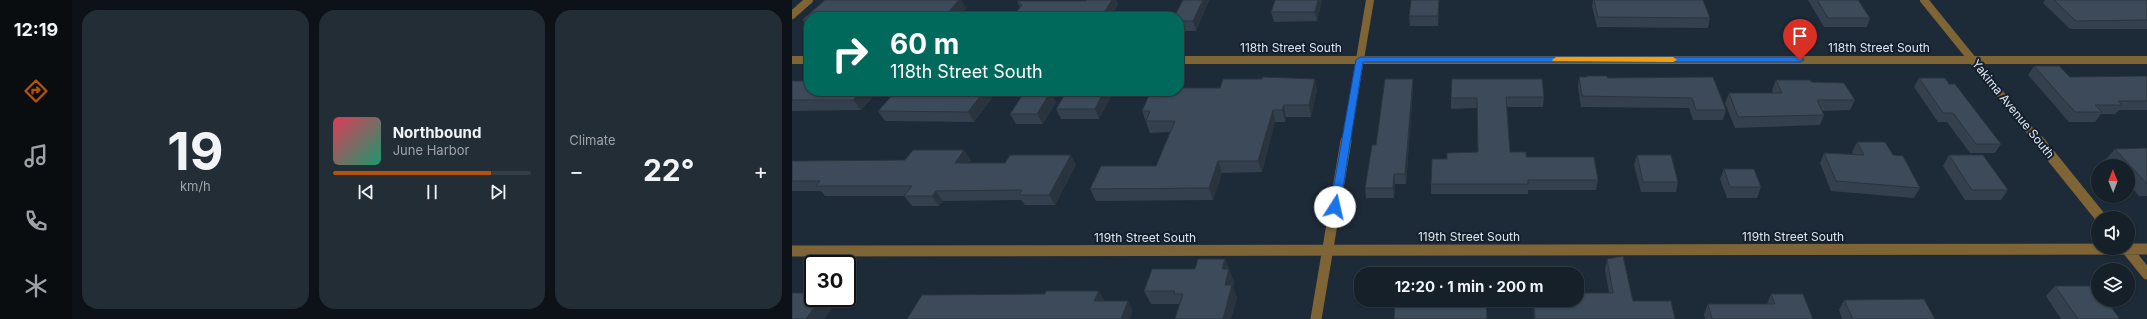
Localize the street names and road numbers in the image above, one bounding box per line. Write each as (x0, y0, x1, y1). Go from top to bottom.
street label: 118th Street South (1240, 40, 1342, 55)
street label: 118th Street South (1828, 40, 1930, 55)
street label: Yakima Avenue South (1969, 56, 2058, 161)
street label: 119th Street South (1418, 229, 1520, 244)
street label: 119th Street South (1742, 229, 1844, 244)
street label: 119th Street South (1094, 230, 1196, 245)

